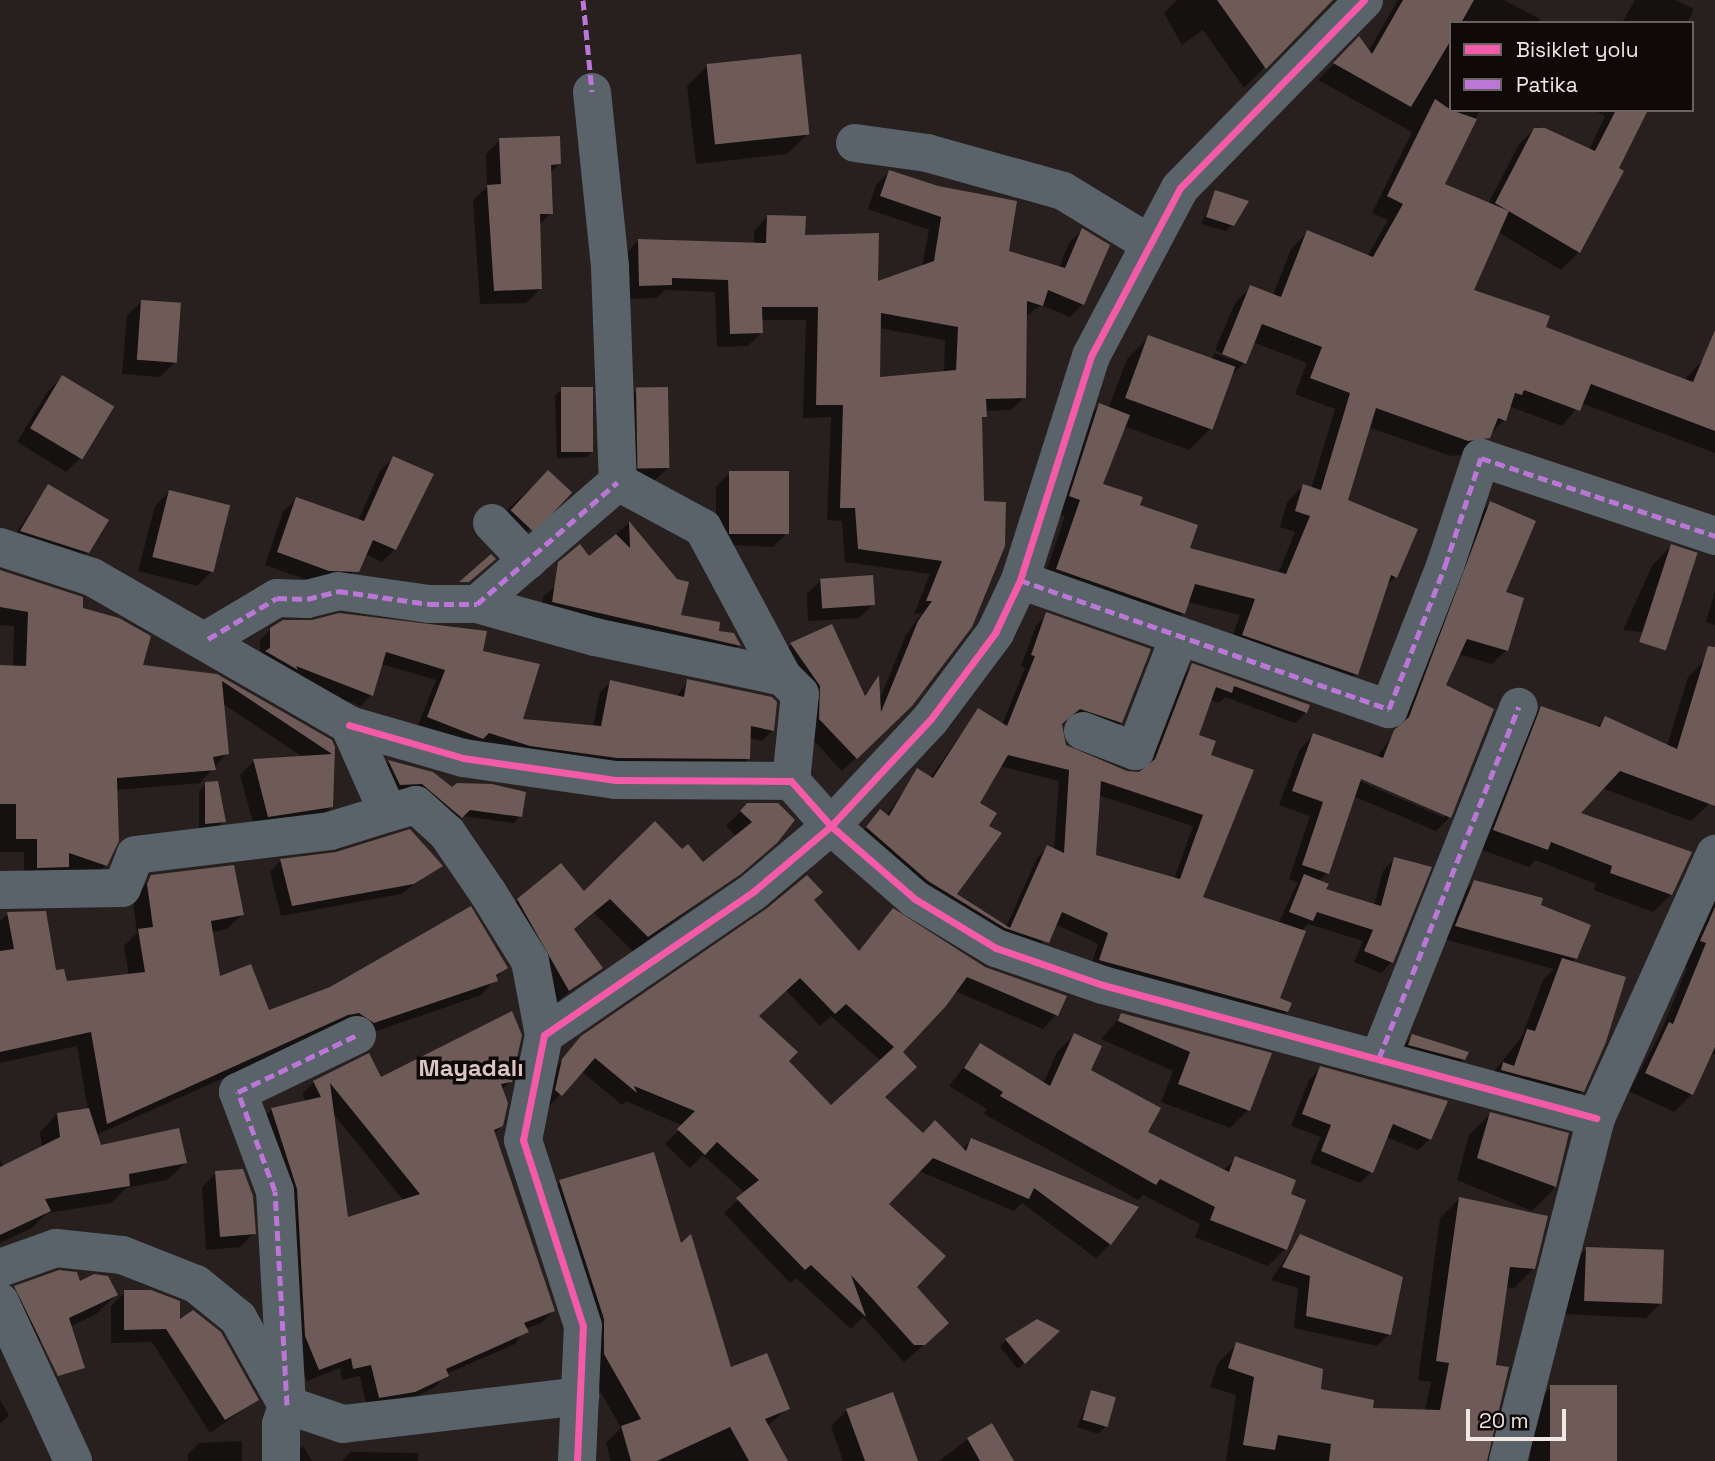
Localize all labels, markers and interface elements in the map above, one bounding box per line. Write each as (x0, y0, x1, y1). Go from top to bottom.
legend (1449, 21, 1694, 112)
text: Bisiklet yolu (1516, 36, 1639, 63)
text: Patika (1516, 71, 1578, 98)
district label: Mayadalı (418, 1054, 524, 1082)
scale bar (1470, 1394, 1570, 1438)
text: 20 m (1479, 1407, 1529, 1434)

